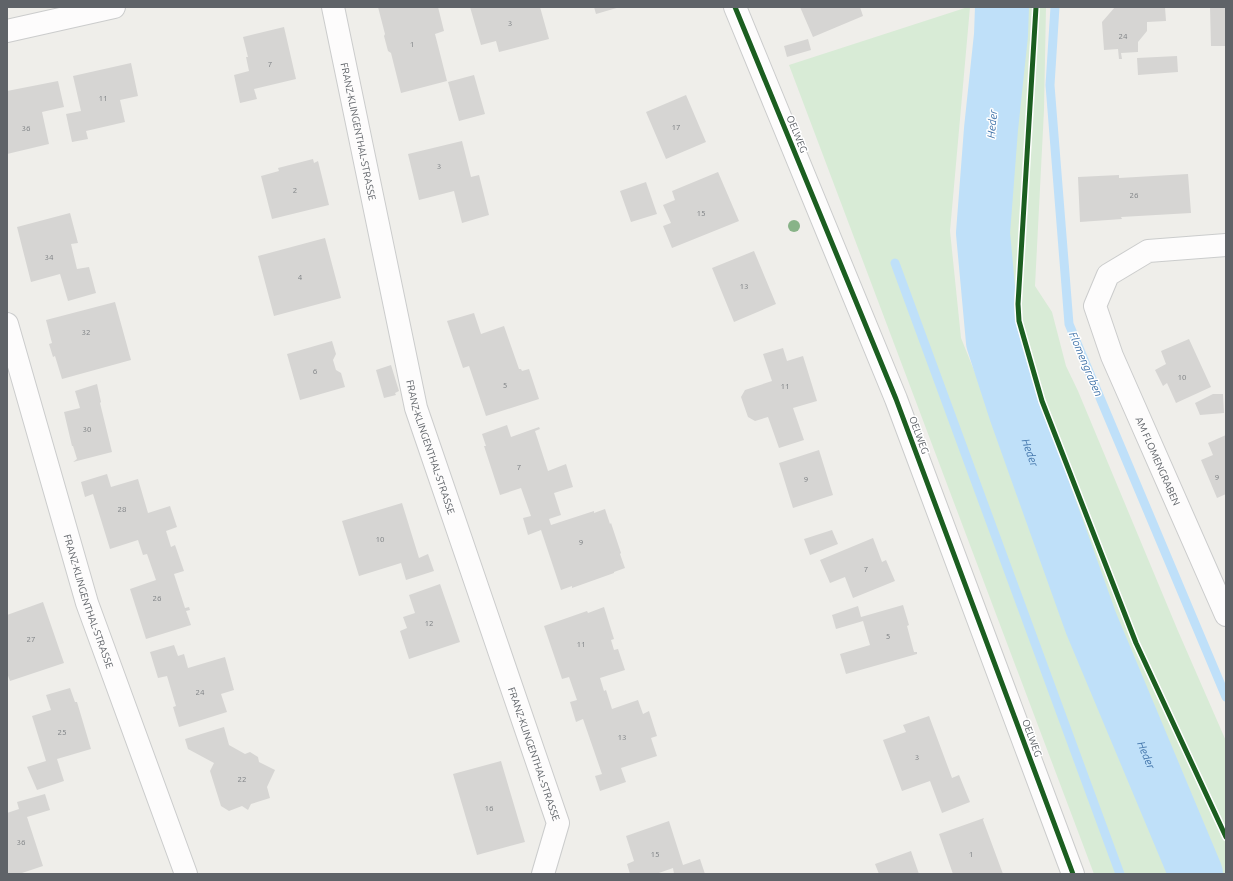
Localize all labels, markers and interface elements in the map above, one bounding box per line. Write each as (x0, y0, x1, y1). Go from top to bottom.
house number: 3 (508, 19, 512, 28)
house number: 24 (1118, 32, 1128, 41)
house number: 1 (410, 40, 414, 49)
house number: 7 (268, 60, 272, 69)
street label: FRANZ-KLINGENTHAL-STRASSE (339, 61, 378, 202)
house number: 11 (98, 94, 108, 103)
water label: Heder (985, 108, 999, 139)
street label: OELWEG (785, 114, 809, 154)
house number: 17 (671, 123, 681, 132)
house number: 36 (21, 124, 31, 133)
house number: 3 (437, 162, 441, 171)
house number: 2 (293, 186, 297, 195)
house number: 26 (1129, 191, 1139, 200)
house number: 15 (696, 209, 706, 218)
house number: 34 (44, 253, 54, 262)
house number: 4 (298, 273, 303, 282)
house number: 13 (739, 282, 749, 291)
house number: 32 (81, 328, 91, 337)
water label: Flomengraben (1067, 330, 1105, 398)
house number: 6 (313, 367, 318, 376)
house number: 10 (1177, 373, 1187, 382)
street label: FRANZ-KLINGENTHAL-STRASSE (405, 379, 457, 516)
house number: 5 (503, 381, 507, 390)
house number: 11 (780, 382, 790, 391)
street label: OELWEG (907, 415, 931, 455)
street label: AM FLOMENGRABEN (1134, 415, 1182, 507)
house number: 30 (82, 425, 92, 434)
water label: Heder (1020, 437, 1041, 469)
house number: 7 (517, 463, 521, 472)
house number: 9 (1215, 473, 1219, 482)
house number: 9 (804, 475, 808, 484)
house number: 28 (117, 505, 127, 514)
street label: FRANZ-KLINGENTHAL-STRASSE (62, 533, 116, 670)
house number: 10 (375, 535, 385, 544)
house number: 9 (579, 538, 583, 547)
house number: 7 (864, 565, 868, 574)
house number: 26 (152, 594, 162, 603)
house number: 12 (424, 619, 434, 628)
house number: 5 (886, 632, 890, 641)
house number: 27 (26, 635, 36, 644)
house number: 11 (576, 640, 586, 649)
street label: FRANZ-KLINGENTHAL-STRASSE (506, 686, 562, 822)
house number: 24 (195, 688, 205, 697)
street label: OELWEG (1020, 718, 1044, 758)
house number: 25 (57, 728, 67, 737)
house number: 13 (617, 733, 627, 742)
water label: Heder (1135, 739, 1158, 771)
house number: 3 (915, 753, 919, 762)
house number: 22 (237, 775, 247, 784)
house number: 16 (484, 804, 494, 813)
house number: 36 (16, 838, 26, 847)
house number: 15 (650, 850, 660, 859)
house number: 1 (969, 850, 973, 859)

